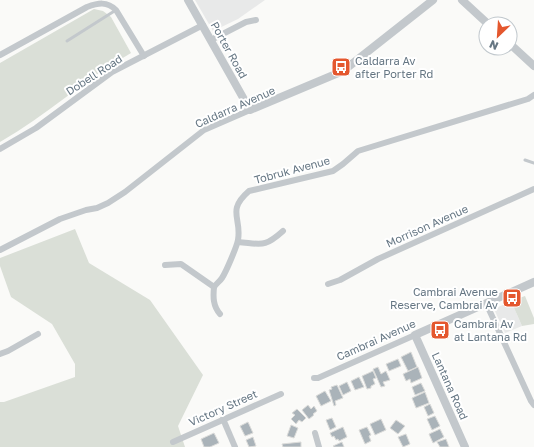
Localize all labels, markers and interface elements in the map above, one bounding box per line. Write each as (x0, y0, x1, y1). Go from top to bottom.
north arrow (478, 16, 518, 56)
street label: Porter Road (208, 19, 250, 80)
text: N (487, 38, 500, 53)
street label: Dobell Road (63, 52, 124, 98)
place label: Caldarra Av after Porter Rd (355, 54, 433, 80)
bus stop icon: Caldarra Av after Porter Rd (330, 56, 352, 78)
street label: Caldarra Avenue (193, 83, 277, 130)
street label: Tobruk Avenue (253, 153, 331, 186)
street label: Morrison Avenue (384, 202, 470, 249)
place label: Cambrai Avenue Reserve, Cambrai Av (390, 285, 498, 311)
bus stop icon: Cambrai Avenue Reserve, Cambrai Av (501, 287, 523, 309)
street label: Cambrai Avenue (334, 316, 417, 363)
place label: Cambrai Av at Lantana Rd (454, 317, 527, 343)
bus stop icon: Cambrai Av at Lantana Rd (429, 319, 451, 341)
street label: Lantana Road (430, 350, 471, 422)
street label: Victory Street (187, 387, 259, 428)

